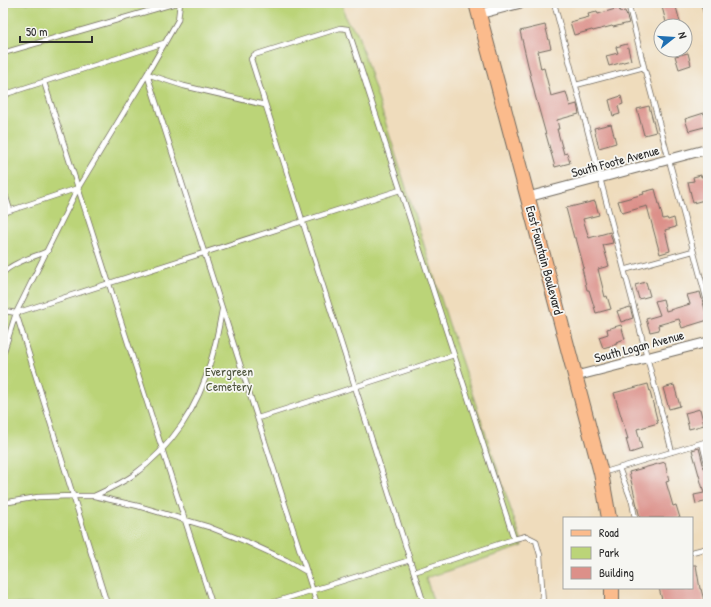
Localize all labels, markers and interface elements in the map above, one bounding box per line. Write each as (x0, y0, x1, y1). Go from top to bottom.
scale bar (20, 18, 92, 44)
north arrow (653, 18, 693, 58)
text: 50 m (26, 23, 47, 40)
text: N (675, 30, 690, 40)
street label: South Foote Avenue (569, 141, 661, 181)
street label: East Fountain Boulevard (522, 204, 568, 316)
street label: South Logan Avenue (592, 325, 686, 367)
park label: Evergreen Cemetery (205, 362, 253, 395)
legend (563, 517, 693, 589)
text: Road (599, 524, 619, 541)
text: Park (599, 544, 619, 561)
text: Building (599, 564, 634, 581)

